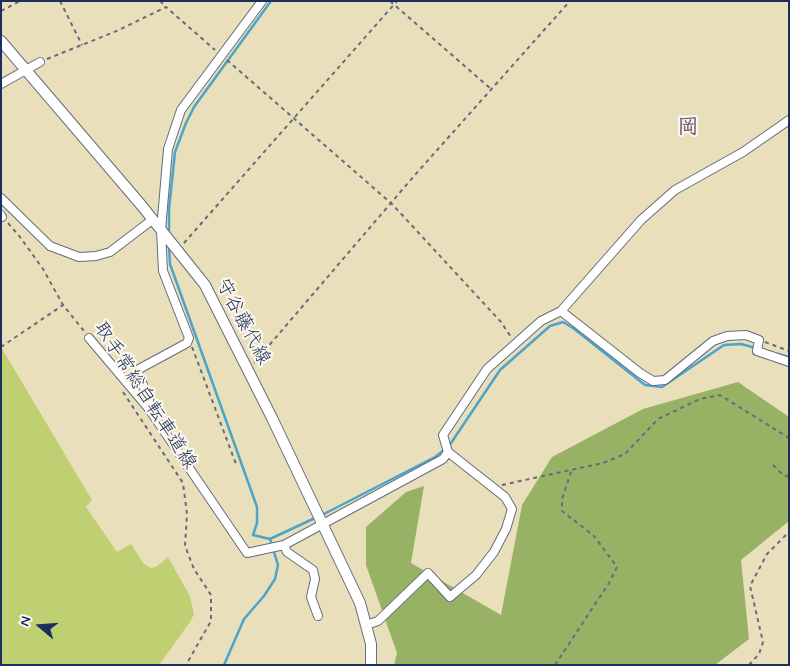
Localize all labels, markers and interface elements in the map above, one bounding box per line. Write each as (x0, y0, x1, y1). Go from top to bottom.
district label: 岡 (678, 116, 698, 142)
street label: 守谷藤代線 (210, 275, 274, 369)
street label: 取手常総自転車道線 (88, 318, 200, 474)
north arrow (15, 601, 65, 651)
text: N (16, 614, 36, 629)

